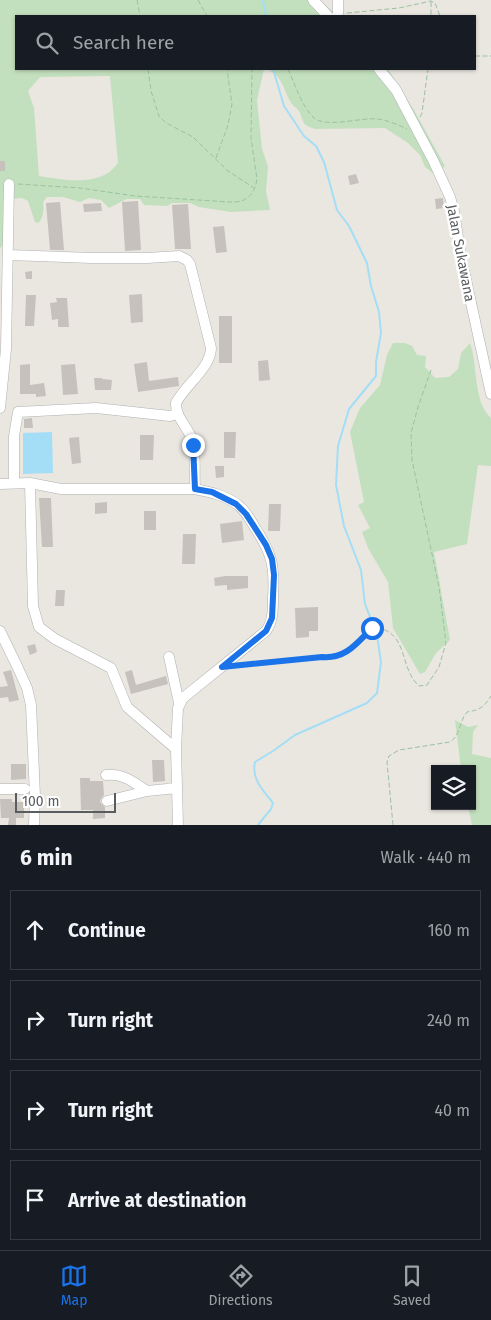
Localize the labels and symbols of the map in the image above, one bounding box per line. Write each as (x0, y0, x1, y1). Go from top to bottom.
street label: Jalan Sukawana (443, 203, 478, 303)
route end (182, 434, 205, 457)
route start (361, 617, 384, 640)
scale bar (15, 790, 116, 813)

